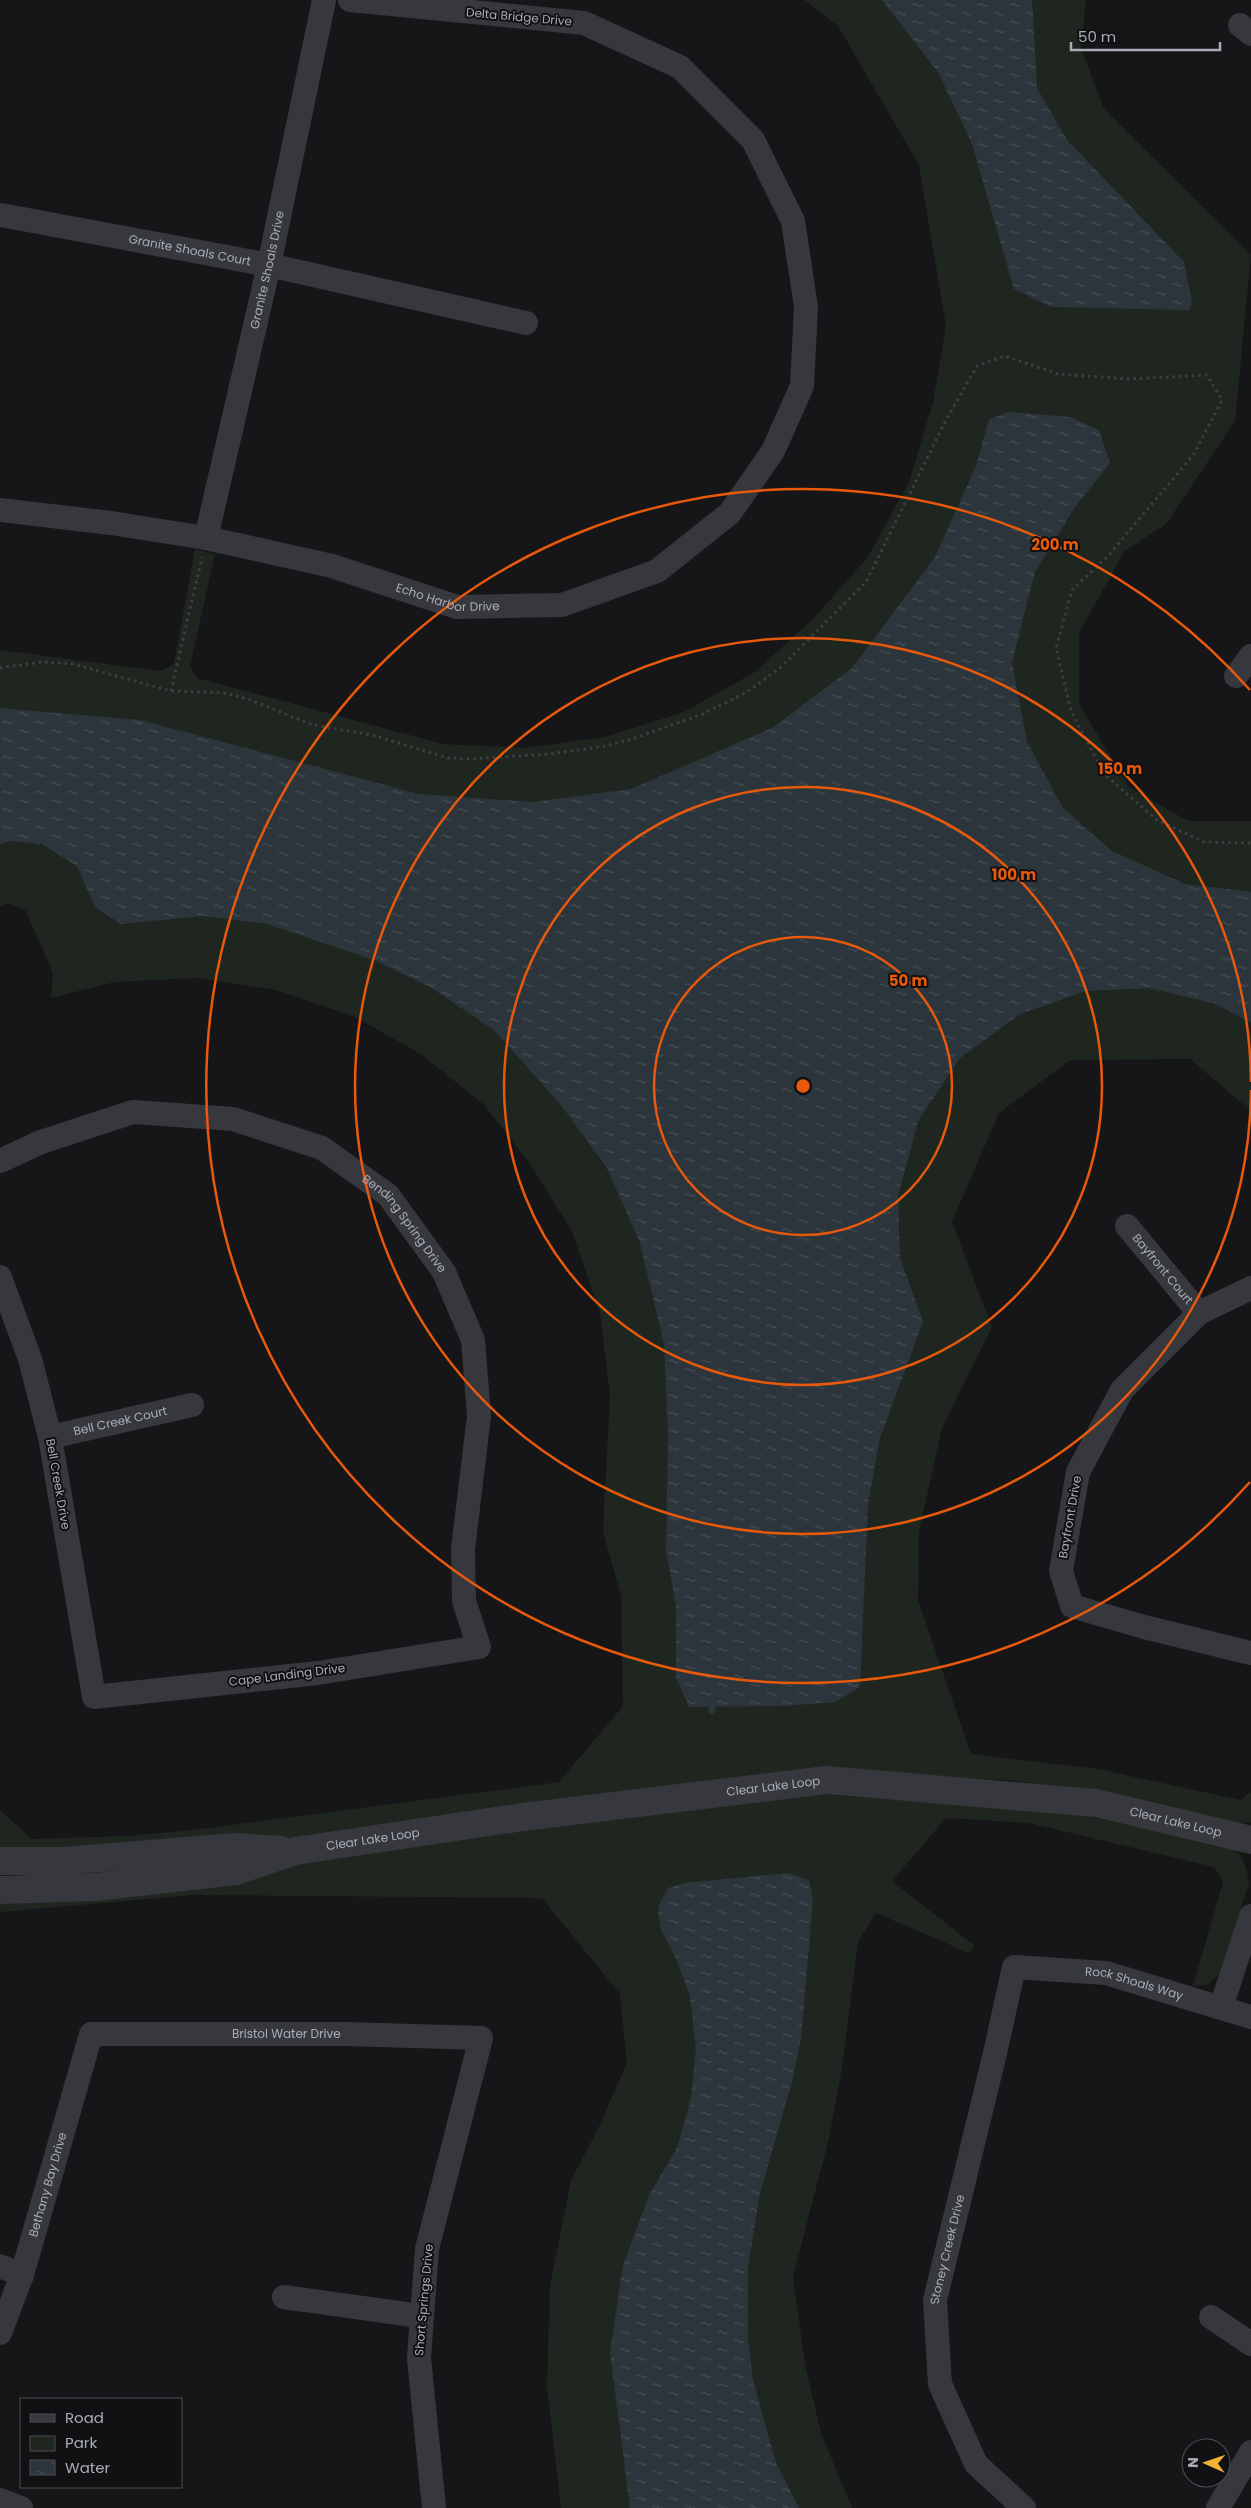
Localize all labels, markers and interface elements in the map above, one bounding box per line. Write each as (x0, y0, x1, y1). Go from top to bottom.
street label: Delta Bridge Drive (465, 3, 573, 30)
scale bar (1071, 20, 1220, 52)
text: 50 m (1078, 26, 1116, 47)
street label: Granite Shoals Drive (245, 209, 288, 331)
street label: Granite Shoals Court (127, 230, 252, 269)
text: 200 m (1031, 534, 1079, 555)
street label: Echo Harbor Drive (394, 579, 500, 615)
text: 150 m (1098, 758, 1142, 779)
text: 100 m (992, 864, 1036, 885)
text: 50 m (889, 970, 927, 991)
centre of rings (794, 1077, 812, 1095)
street label: Bending Spring Drive (359, 1170, 451, 1276)
street label: Bayfront Court (1129, 1230, 1197, 1308)
street label: Bell Creek Court (72, 1402, 169, 1439)
street label: Bell Creek Drive (42, 1437, 75, 1531)
street label: Bayfront Drive (1054, 1474, 1085, 1560)
street label: Cape Landing Drive (228, 1659, 346, 1690)
street label: Clear Lake Loop (725, 1772, 821, 1800)
street label: Clear Lake Loop (1128, 1802, 1224, 1841)
street label: Clear Lake Loop (325, 1824, 421, 1854)
street label: Rock Shoals Way (1084, 1963, 1186, 2004)
street label: Bristol Water Drive (232, 2025, 341, 2042)
street label: Bethany Bay Drive (24, 2130, 70, 2239)
street label: Stoney Creek Drive (926, 2193, 968, 2305)
street label: Short Springs Drive (410, 2243, 437, 2357)
legend (20, 2398, 182, 2488)
text: Road (65, 2407, 104, 2428)
text: Park (65, 2432, 97, 2453)
north arrow (1181, 2438, 1231, 2488)
text: Water (65, 2457, 111, 2478)
text: N (1183, 2457, 1203, 2468)

